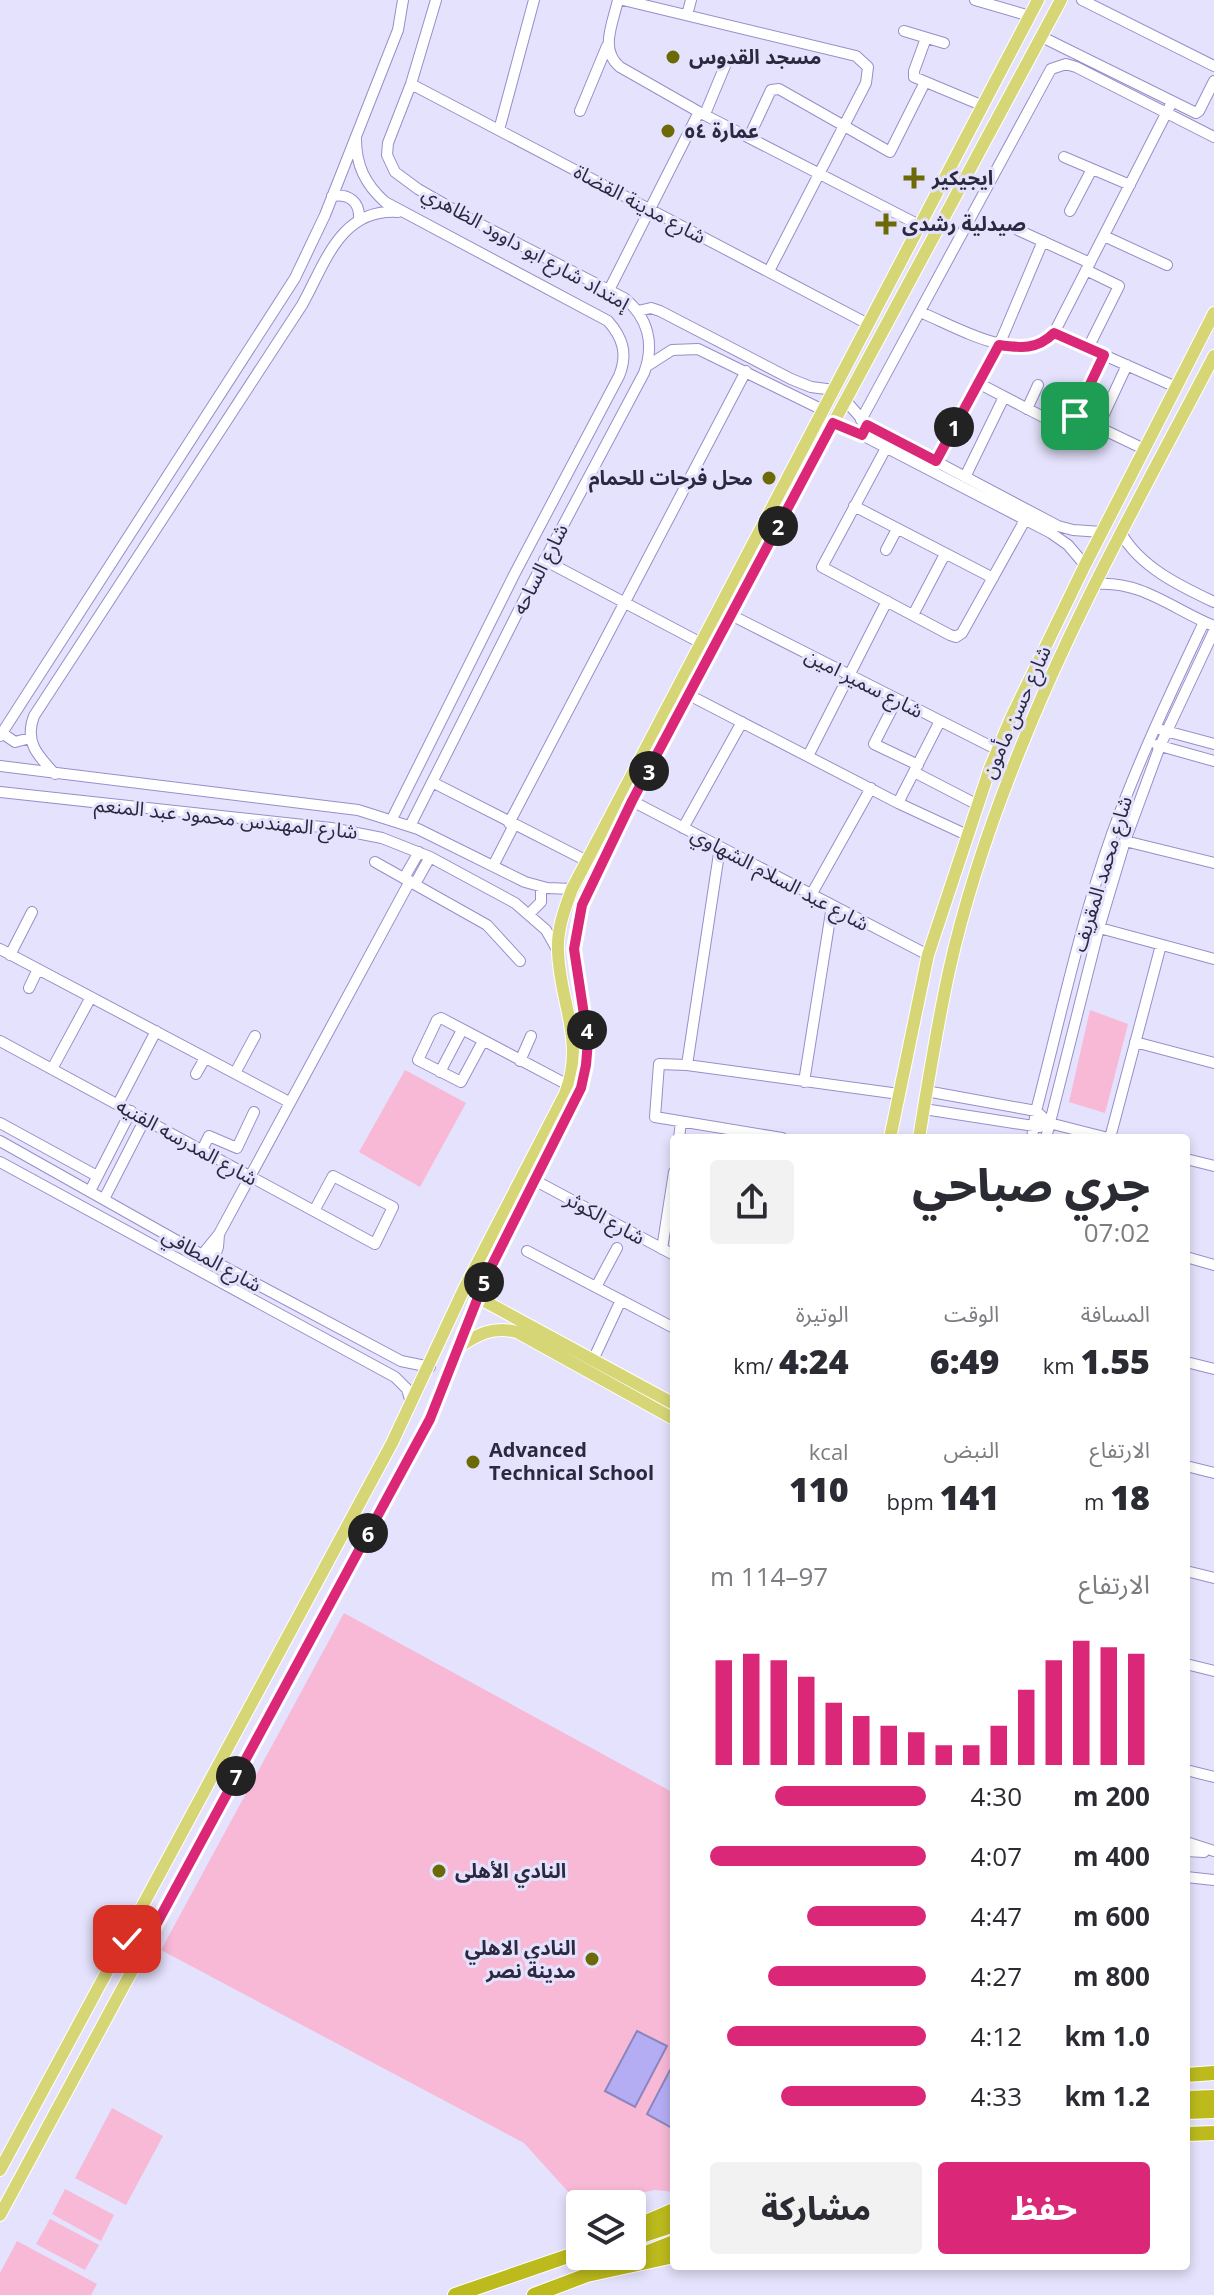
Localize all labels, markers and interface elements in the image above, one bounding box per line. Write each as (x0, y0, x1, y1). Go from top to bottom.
place label: مسجد القدوس (689, 43, 821, 70)
marker: مسجد القدوس (664, 48, 682, 66)
place label: عمارة ٥٤ (684, 117, 759, 144)
marker: عمارة ٥٤ (659, 122, 677, 140)
street label: شارع مدينة القضاة (569, 157, 711, 251)
place label: ايجيكير (931, 164, 993, 191)
marker: ايجيكير (903, 167, 925, 189)
street label: إمتداد شارع ابو داوود الظاهري (416, 179, 635, 319)
place label: صيدلية رشدى (902, 210, 1026, 237)
marker: صيدلية رشدى (877, 215, 895, 233)
pin (1041, 382, 1109, 450)
icon: arrive (1053, 394, 1097, 438)
pin: 1 (934, 407, 974, 447)
text: 1 (948, 412, 960, 442)
place label: محل فرحات للحمام (589, 464, 753, 493)
marker: محل فرحات للحمام (760, 469, 778, 487)
pin: 2 (758, 506, 798, 546)
text: 2 (772, 511, 784, 541)
street label: شارع الساحه (505, 519, 576, 620)
street label: شارع سمير امين (800, 641, 928, 726)
street label: شارع حسن مأمون (974, 641, 1059, 783)
pin: 3 (629, 751, 669, 791)
text: 3 (643, 756, 655, 786)
street label: شارع المهندس محمود عبد المنعم (93, 790, 359, 847)
street label: شارع محمد المقريف (1065, 793, 1140, 956)
street label: شارع عبد السلام الشهاوي (685, 820, 874, 939)
pin: 4 (567, 1010, 607, 1050)
text: 4 (581, 1015, 593, 1045)
street label: شارع المدرسه الفنيه (111, 1092, 263, 1193)
text: جري صباحي (912, 1154, 1150, 1214)
button: share (710, 1160, 794, 1244)
street label: شارع الكوثر (559, 1184, 650, 1252)
text: 07:02 (1084, 1214, 1150, 1250)
street label: شارع المطافي (157, 1221, 267, 1300)
pin: 5 (464, 1262, 504, 1302)
text: 5 (478, 1267, 490, 1297)
text: الوتيرة (796, 1298, 849, 1328)
text: الوقت (944, 1298, 999, 1328)
text: المسافة (1081, 1298, 1150, 1328)
text: 4:24 (779, 1338, 849, 1384)
text: 6:49 (930, 1338, 999, 1384)
text: 1.55 (1080, 1338, 1150, 1384)
text: /km (733, 1350, 779, 1380)
text: km (1043, 1350, 1080, 1380)
text: النبض (944, 1434, 999, 1464)
text: الارتفاع (1090, 1434, 1150, 1464)
place label: Advanced Technical School (489, 1436, 654, 1486)
text: kcal (809, 1436, 849, 1466)
marker: Advanced Technical School (464, 1453, 482, 1471)
text: 110 (789, 1466, 849, 1512)
text: 141 (940, 1474, 999, 1520)
text: 18 (1110, 1474, 1150, 1520)
text: bpm (887, 1486, 940, 1516)
text: m (1084, 1486, 1110, 1516)
pin: 6 (348, 1513, 388, 1553)
text: 6 (362, 1518, 374, 1548)
text: 97–114 m (710, 1558, 828, 1594)
text: الارتفاع (1079, 1566, 1150, 1602)
pin: 7 (216, 1756, 256, 1796)
text: 7 (230, 1761, 242, 1791)
text: 4:30 (971, 1778, 1022, 1814)
text: 200 m (1073, 1778, 1150, 1814)
text: 4:07 (971, 1838, 1022, 1874)
text: 400 m (1073, 1838, 1150, 1874)
place label: النادي الأهلى (455, 1857, 566, 1888)
marker: النادي الأهلى (430, 1862, 448, 1880)
text: 4:47 (971, 1898, 1022, 1934)
text: 600 m (1073, 1898, 1150, 1934)
pin (93, 1905, 161, 1973)
icon: check (105, 1917, 149, 1961)
place label: النادي الاهلي مدينة نصر (465, 1934, 576, 1984)
marker: النادي الاهلي مدينة نصر (583, 1950, 601, 1968)
text: 4:27 (971, 1958, 1022, 1994)
text: 800 m (1073, 1958, 1150, 1994)
text: 4:12 (971, 2018, 1022, 2054)
text: 1.0 km (1064, 2018, 1150, 2054)
text: 4:33 (971, 2078, 1022, 2114)
text: 1.2 km (1064, 2078, 1150, 2114)
button: مشاركة (710, 2162, 922, 2254)
button: حفظ (938, 2162, 1150, 2254)
map controls (566, 2190, 646, 2270)
button: layers (566, 2190, 646, 2270)

